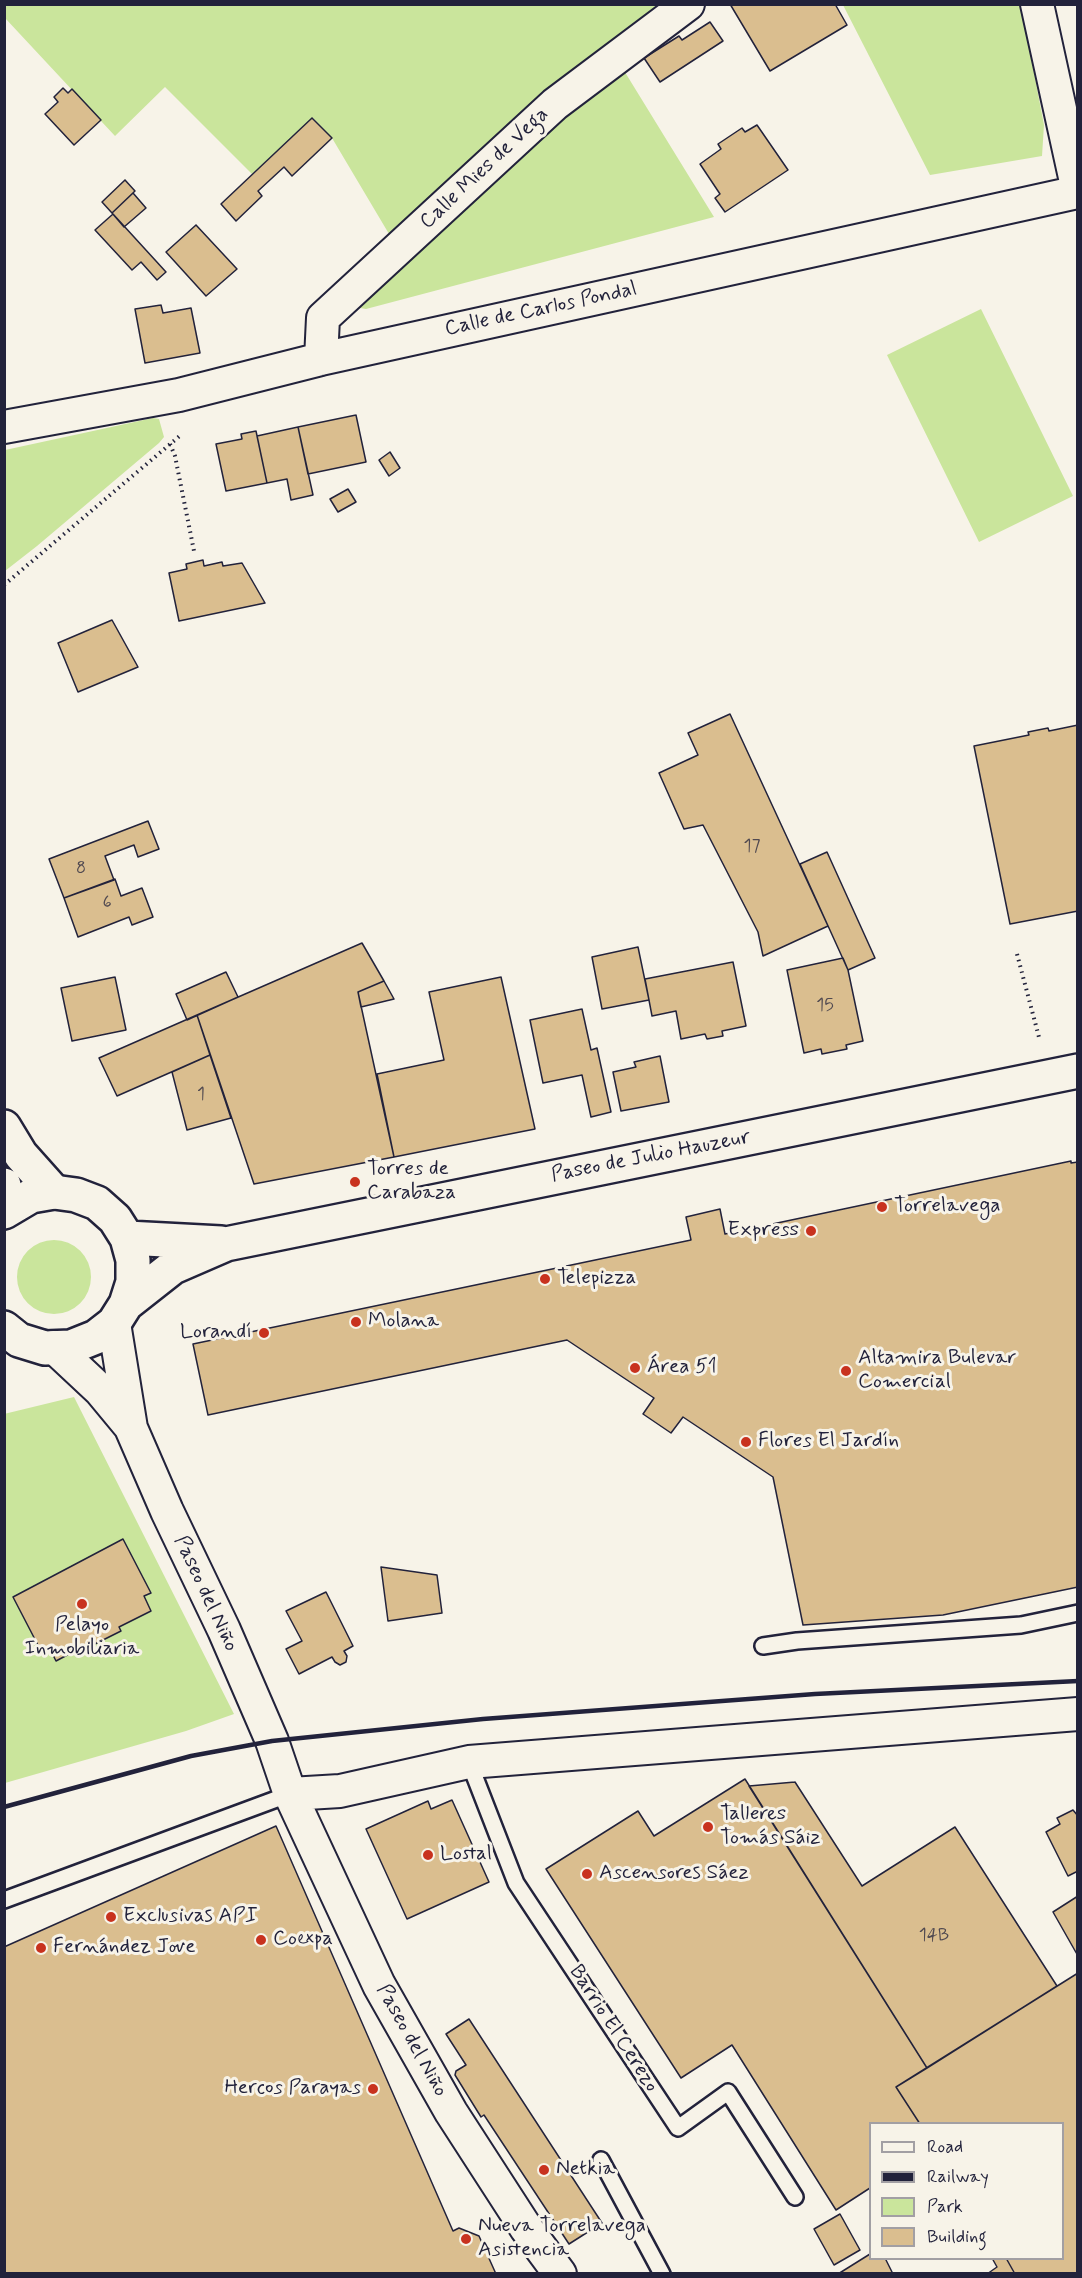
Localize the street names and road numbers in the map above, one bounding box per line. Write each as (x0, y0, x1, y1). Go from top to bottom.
street label: Calle Mies de Vega (415, 103, 555, 235)
street label: Calle de Carlos Pondal (443, 277, 639, 343)
street label: Paseo de Julio Hauzeur (549, 1125, 753, 1189)
street label: Paseo del Niño (167, 1532, 243, 1656)
street label: Barrio El Cerezo (563, 1961, 663, 2097)
street label: Paseo del Niño (370, 1980, 452, 2102)

